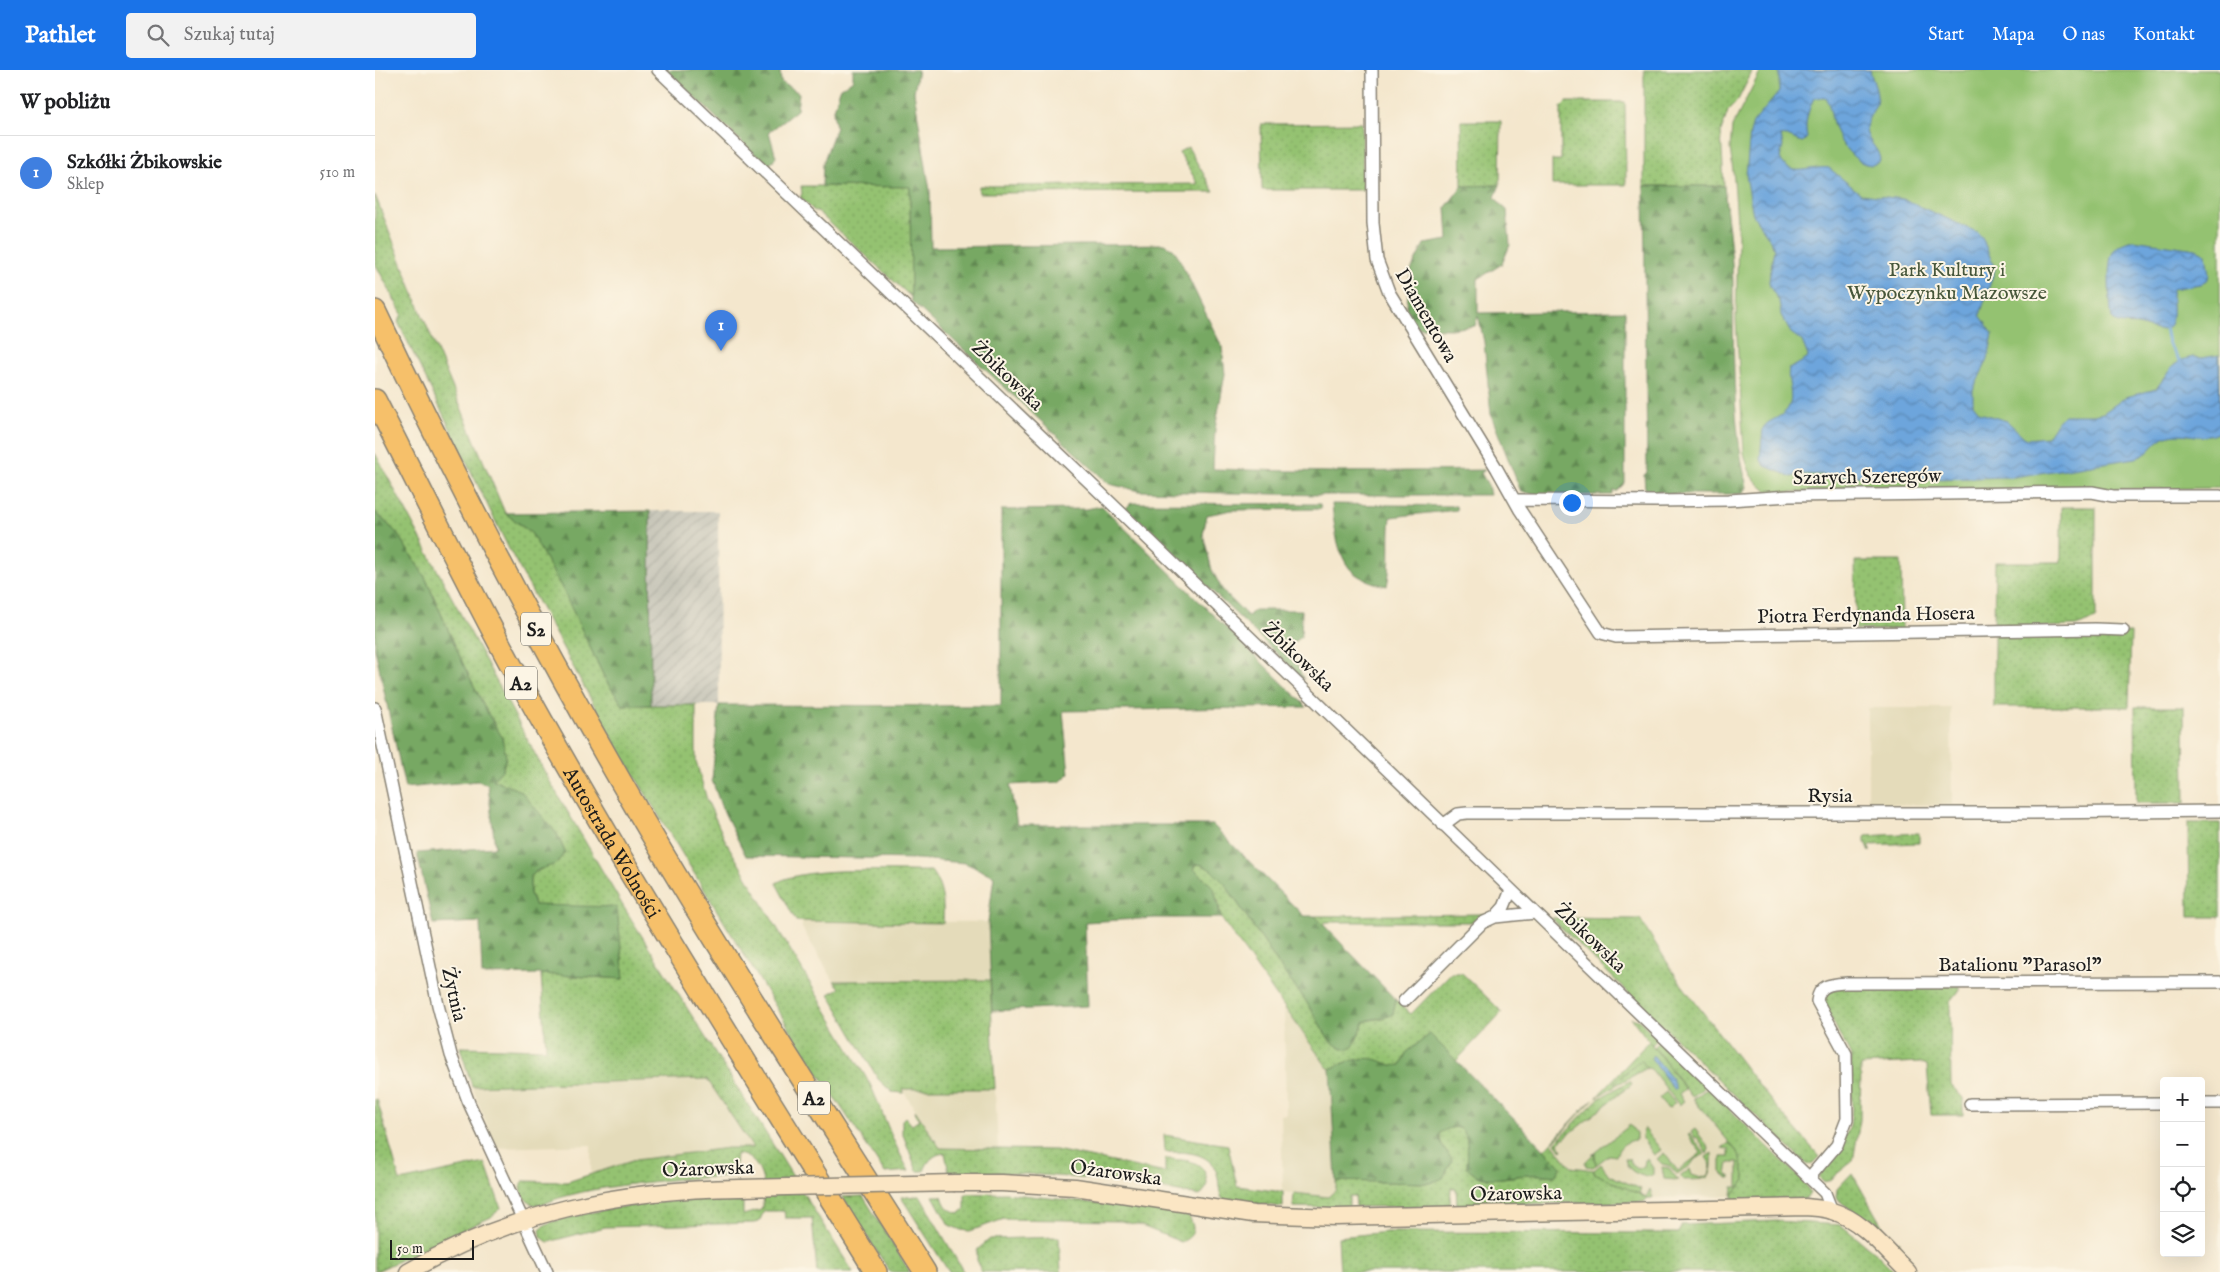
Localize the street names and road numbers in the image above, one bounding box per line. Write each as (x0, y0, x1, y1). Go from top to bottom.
street label: Diamentowa (1389, 264, 1463, 367)
street label: Żbikowska (966, 336, 1048, 417)
street label: Szarych Szeregów (1793, 464, 1942, 491)
street label: Piotra Ferdynanda Hosera (1757, 601, 1975, 630)
road number: S2 (521, 612, 551, 646)
street label: Żbikowska (1257, 617, 1339, 698)
road number: A2 (505, 666, 537, 700)
street label: Autostrada Wolności (556, 762, 666, 923)
street label: Rysia (1807, 784, 1853, 809)
street label: Żbikowska (1549, 898, 1631, 979)
street label: Batalionu "Parasol" (1938, 953, 2102, 978)
street label: Żytnia (435, 965, 472, 1024)
road number: A2 (798, 1081, 830, 1114)
street label: Ożarowska (662, 1155, 755, 1184)
street label: Ożarowska (1069, 1155, 1163, 1192)
street label: Ożarowska (1470, 1181, 1563, 1208)

